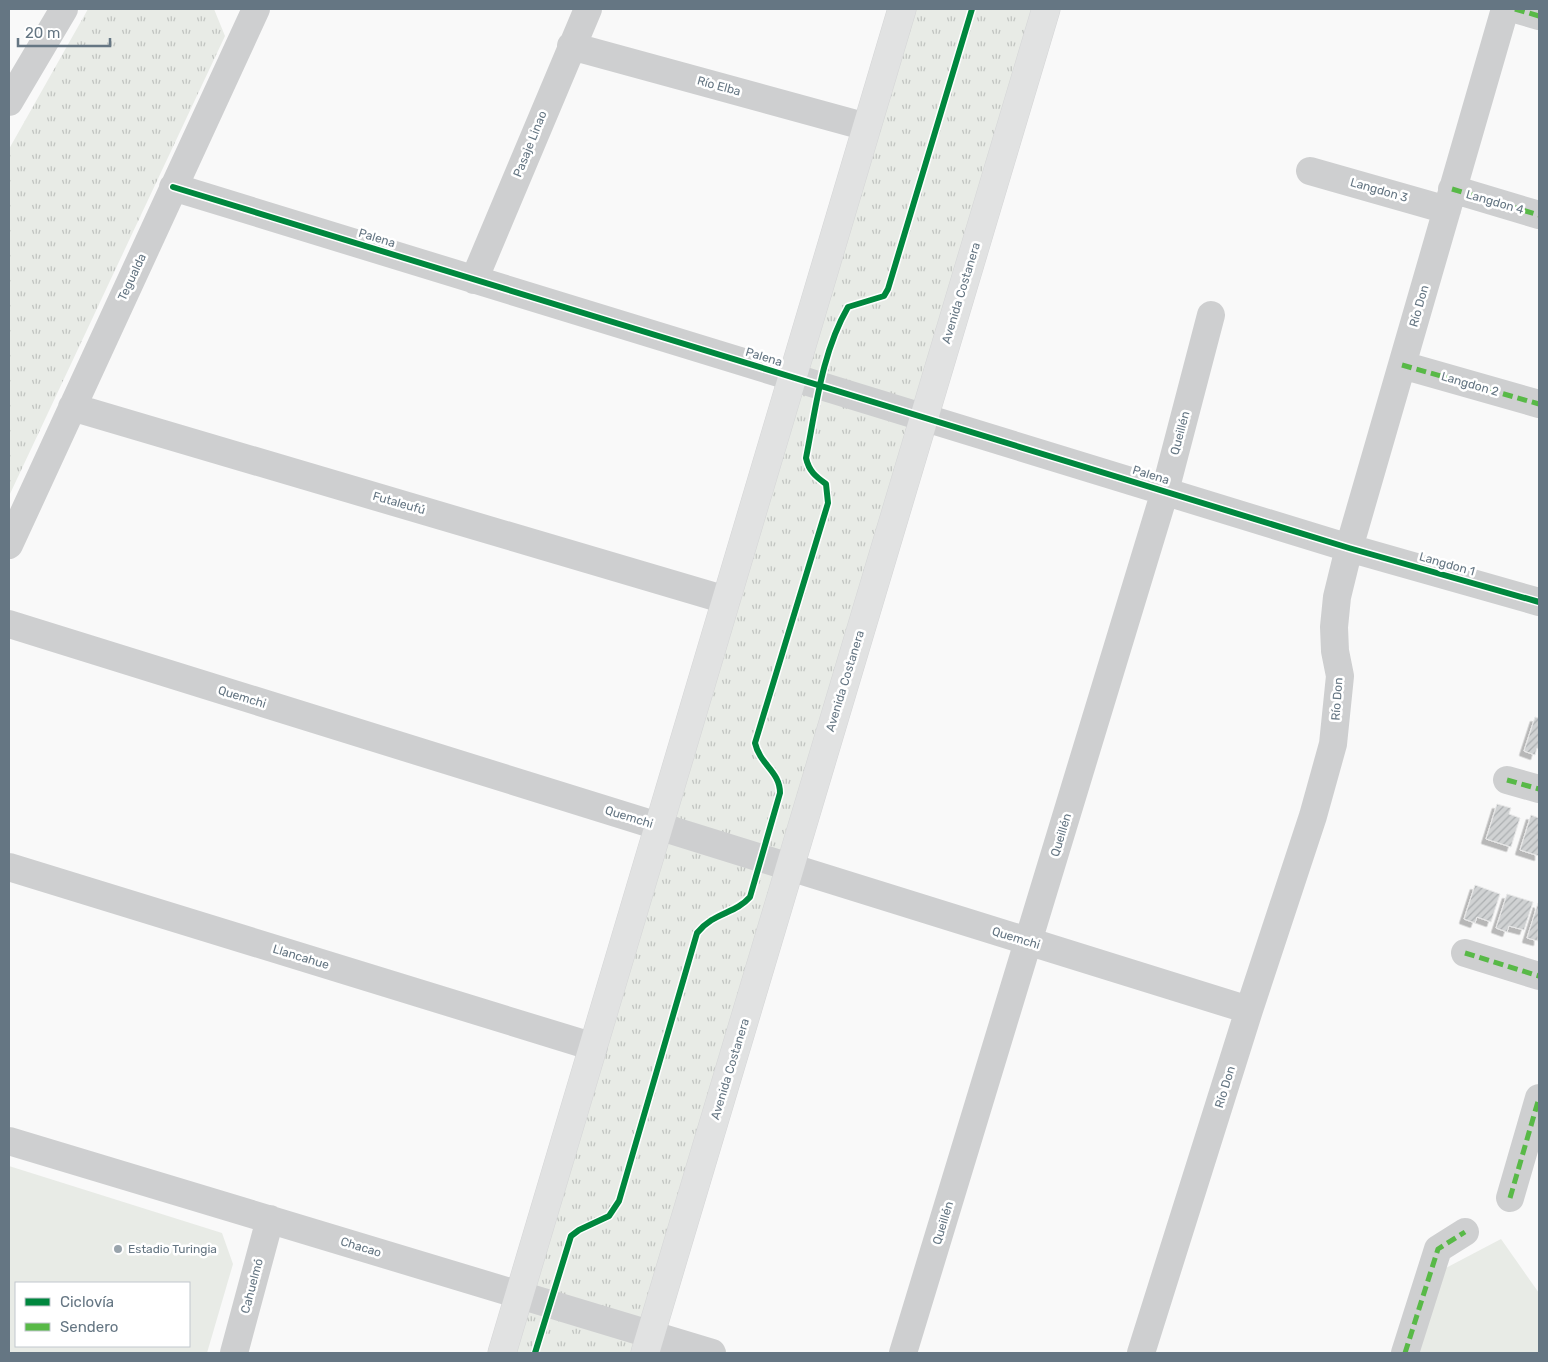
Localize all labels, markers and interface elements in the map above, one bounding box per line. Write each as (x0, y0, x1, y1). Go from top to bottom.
scale bar (18, 15, 110, 47)
text: 20 m (25, 24, 60, 42)
street label: Río Elba (696, 73, 742, 99)
street label: Pasaje Linao (510, 109, 550, 179)
street label: Langdon 3 (1349, 175, 1409, 205)
street label: Langdon 4 (1464, 187, 1526, 217)
street label: Palena (357, 226, 397, 250)
street label: Avenida Costanera (939, 241, 983, 345)
street label: Tegualda (115, 251, 149, 303)
street label: Río Don (1406, 283, 1432, 329)
street label: Palena (744, 345, 784, 369)
street label: Langdon 2 (1440, 369, 1500, 399)
street label: Queillén (1167, 410, 1193, 456)
street label: Palena (1131, 463, 1171, 487)
street label: Futaleufú (371, 489, 427, 517)
street label: Langdon 1 (1418, 549, 1476, 579)
street label: Avenida Costanera (823, 629, 867, 733)
street label: Río Don (1329, 677, 1345, 721)
street label: Quemchi (216, 683, 268, 711)
street label: Quemchi (603, 803, 655, 831)
street label: Queillén (1048, 812, 1074, 858)
street label: Quemchi (990, 924, 1042, 952)
street label: Llancahue (271, 942, 331, 972)
street label: Avenida Costanera (708, 1017, 752, 1121)
street label: Río Don (1212, 1064, 1238, 1110)
street label: Queillén (930, 1200, 956, 1246)
street label: Chacao (339, 1234, 383, 1260)
place label: Estadio Turingia (128, 1242, 217, 1256)
marker: Estadio Turingia (112, 1243, 124, 1255)
street label: Cahuelmó (238, 1257, 266, 1315)
legend (15, 1282, 190, 1347)
text: Ciclovía (60, 1293, 114, 1311)
text: Sendero (60, 1318, 118, 1336)

